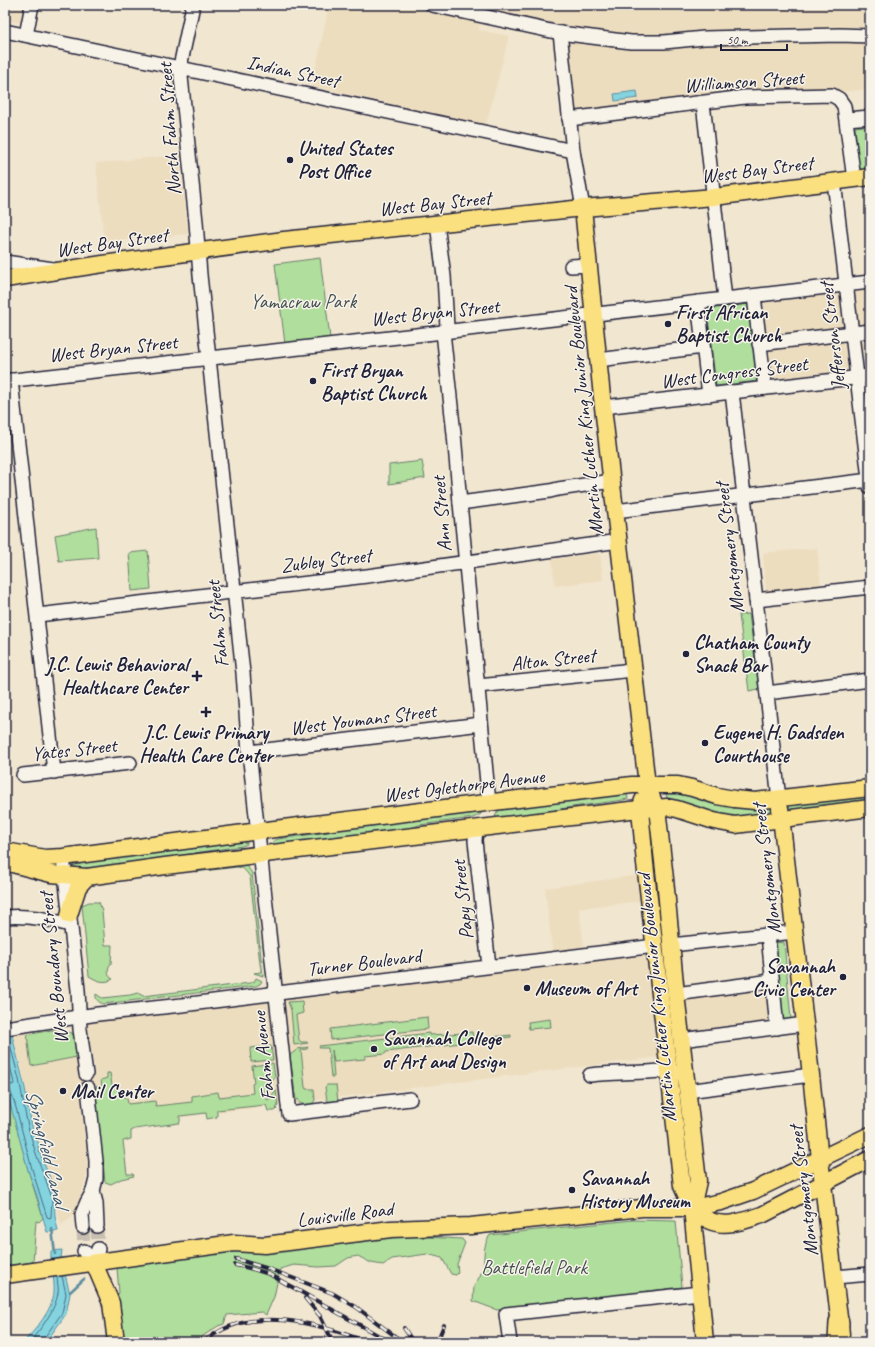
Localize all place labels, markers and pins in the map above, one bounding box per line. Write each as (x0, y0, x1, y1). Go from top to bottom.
place label: United States Post Office (298, 136, 395, 184)
marker: United States Post Office (285, 155, 295, 165)
place label: First African Baptist Church (676, 300, 783, 348)
marker: First African Baptist Church (663, 319, 673, 329)
place label: First Bryan Baptist Church (321, 358, 428, 406)
marker: First Bryan Baptist Church (308, 376, 318, 386)
place label: Chatham County Snack Bar (694, 630, 811, 678)
marker: Chatham County Snack Bar (681, 649, 691, 659)
place label: J.C. Lewis Behavioral Healthcare Center (44, 652, 191, 700)
marker: J.C. Lewis Behavioral Healthcare Center (191, 670, 203, 682)
marker: J.C. Lewis Primary Health Care Center (200, 706, 212, 718)
place label: J.C. Lewis Primary Health Care Center (139, 720, 276, 768)
place label: Eugene H. Gadsden Courthouse (713, 720, 845, 768)
marker: Eugene H. Gadsden Courthouse (700, 738, 710, 748)
place label: Savannah Civic Center (753, 954, 838, 1002)
marker: Savannah Civic Center (838, 972, 848, 982)
place label: Museum of Art (535, 976, 639, 1001)
marker: Museum of Art (522, 983, 532, 993)
place label: Savannah College of Art and Design (382, 1026, 507, 1074)
marker: Savannah College of Art and Design (369, 1044, 379, 1054)
place label: Mail Center (71, 1079, 156, 1104)
marker: Mail Center (58, 1086, 68, 1096)
place label: Savannah History Museum (580, 1166, 691, 1214)
marker: Savannah History Museum (567, 1185, 577, 1195)

